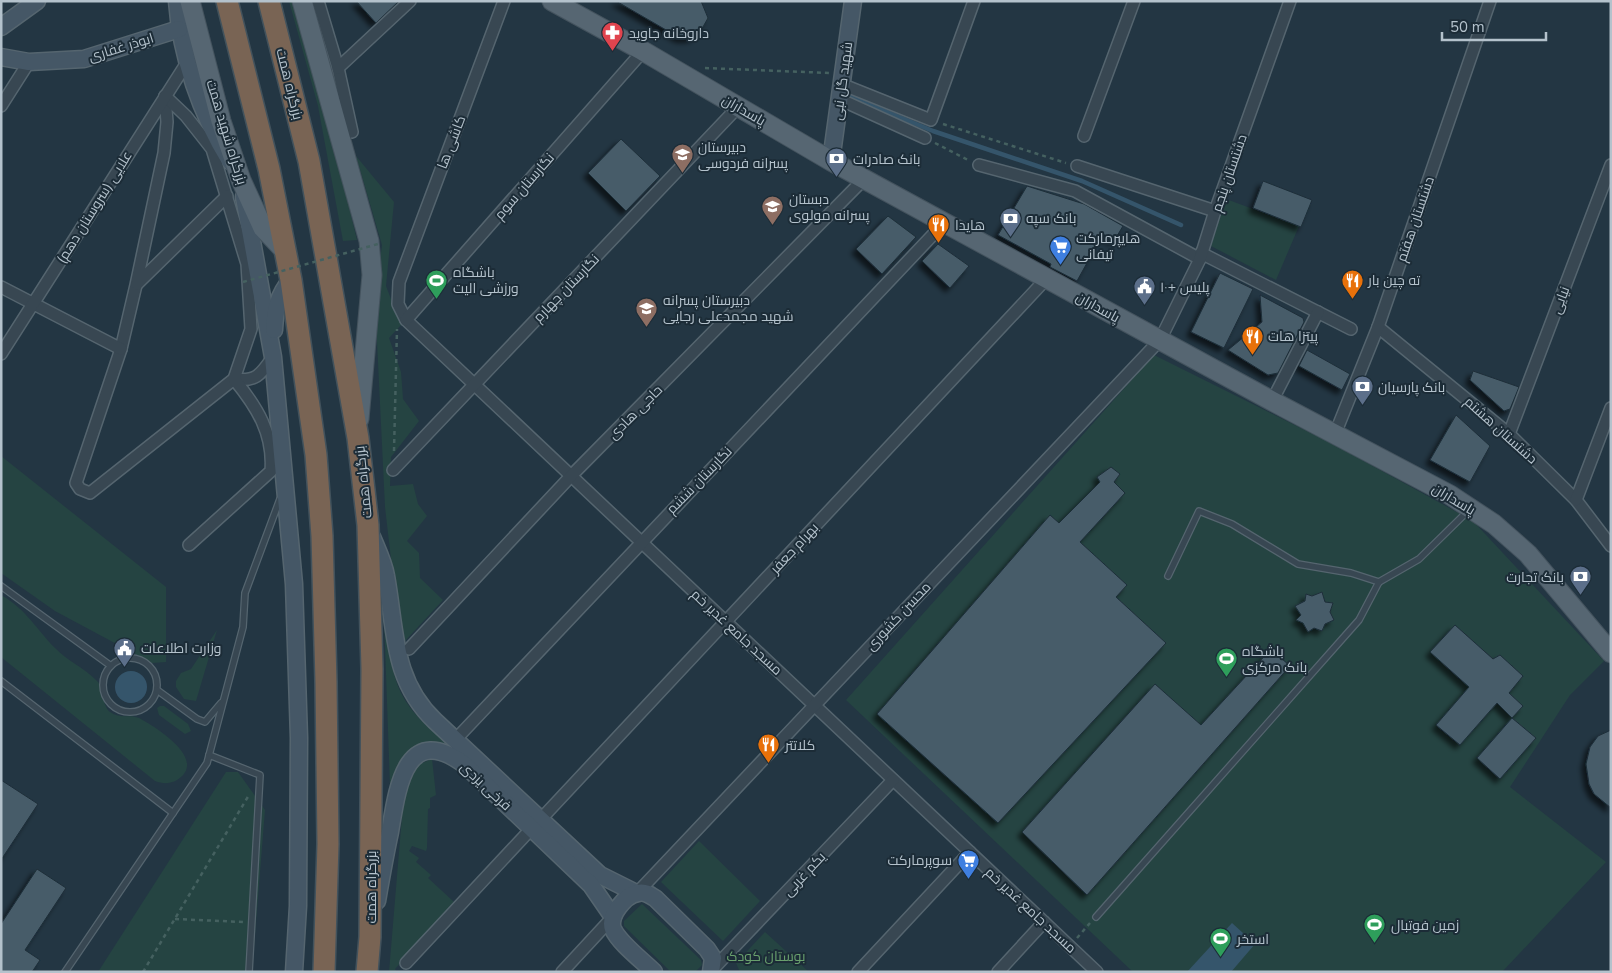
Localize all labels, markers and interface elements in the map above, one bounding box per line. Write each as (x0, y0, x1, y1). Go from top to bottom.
scale bar (1442, 10, 1546, 42)
text: 50 m (1450, 17, 1485, 37)
pharmacy icon: داروخانه جاوید (601, 21, 625, 52)
place label: داروخانه جاوید (629, 24, 709, 43)
street label: ابوذر غفاری (86, 29, 156, 66)
street label: شهید گل نبی (828, 41, 857, 122)
street label: بزرگراه همت (271, 46, 308, 122)
street label: بزرگراه شهید همت (202, 77, 252, 187)
street label: پاسداران (718, 90, 769, 131)
street label: کاشی ها (433, 113, 470, 172)
street label: دشتستان پنجم (1207, 132, 1252, 215)
place label: دبیرستان پسرانه فردوسی (698, 138, 788, 173)
school or university icon: دبیرستان پسرانه فردوسی (670, 143, 694, 174)
street label: علایی (سروستان دهم) (52, 147, 137, 267)
bank icon: بانک صادرات (825, 147, 849, 178)
street label: نگارستان سوم (490, 149, 559, 224)
place label: بانک صادرات (853, 150, 921, 169)
street label: دشتستان هفتم (1392, 174, 1439, 264)
place label: دبستان پسرانه مولوی (789, 190, 870, 225)
school or university icon: دبستان پسرانه مولوی (761, 195, 785, 226)
bank icon: بانک سپه (998, 206, 1022, 237)
place label: بانک سپه (1026, 209, 1076, 228)
restaurant icon: هایدا (927, 213, 951, 244)
place label: هایدا (955, 216, 985, 235)
place label: هایپرمارکت تیفانی (1076, 229, 1140, 264)
supermarket icon: هایپرمارکت تیفانی (1048, 234, 1072, 265)
street label: نگارستان چهارم (529, 250, 604, 327)
place label: باشگاه ورزشی الیت (453, 263, 519, 298)
sports icon: باشگاه ورزشی الیت (425, 268, 449, 299)
restaurant icon: ته چین بار (1340, 268, 1364, 299)
place label: ته چین بار (1367, 271, 1421, 290)
public building icon: پلیس +۱۰ (1132, 275, 1156, 306)
place label: پلیس +۱۰ (1160, 278, 1210, 297)
street label: نیایی (1547, 284, 1574, 317)
street label: پاسداران (1072, 288, 1123, 327)
place label: دبیرستان پسرانه شهید مجمدعلی رجایی (663, 291, 794, 326)
school or university icon: دبیرستان پسرانه شهید مجمدعلی رجایی (635, 296, 659, 327)
restaurant icon: پیتزا هات (1240, 324, 1264, 355)
place label: پیتزا هات (1268, 327, 1318, 346)
bank icon: بانک پارسیان (1350, 375, 1374, 406)
place label: بانک پارسیان (1378, 378, 1445, 397)
street label: حاجی هادی (604, 381, 667, 444)
street label: دشتستان هشتم (1460, 392, 1541, 468)
street label: نگارستان ششم (662, 442, 736, 518)
street label: بزرگراه همت (350, 445, 377, 519)
street label: پاسداران (1428, 479, 1479, 520)
street label: بهرام جعفر (765, 519, 823, 579)
bank icon: بانک تجارت (1568, 565, 1592, 596)
place label: بانک تجارت (1506, 568, 1564, 587)
street label: محسن کشوری (862, 578, 935, 655)
street label: مسجد جامع غدیر خم (687, 585, 786, 680)
public building icon: وزارت اطلاعات (113, 636, 137, 667)
place label: وزارت اطلاعات (141, 639, 221, 658)
place label: باشگاه بانک مرکزی (1242, 642, 1307, 677)
sports icon: باشگاه بانک مرکزی (1214, 647, 1238, 678)
restaurant icon: کلاتتر (757, 733, 781, 764)
place label: کلاتتر (784, 736, 815, 755)
street label: فرخی یزدی (456, 758, 515, 815)
street label: یکم غربی (779, 848, 830, 901)
supermarket icon: سوپرمارکت (956, 848, 980, 879)
street label: بزرگراه همت (362, 851, 381, 923)
place label: سوپرمارکت (887, 851, 952, 870)
street label: مسجد جامع غدیر خم (981, 863, 1080, 958)
sports icon: زمین فوتبال (1363, 913, 1387, 944)
place label: زمین فوتبال (1391, 916, 1459, 935)
sports icon: استخر (1209, 927, 1233, 958)
place label: استخر (1236, 930, 1269, 949)
park label: بوستان کودک (726, 947, 806, 966)

